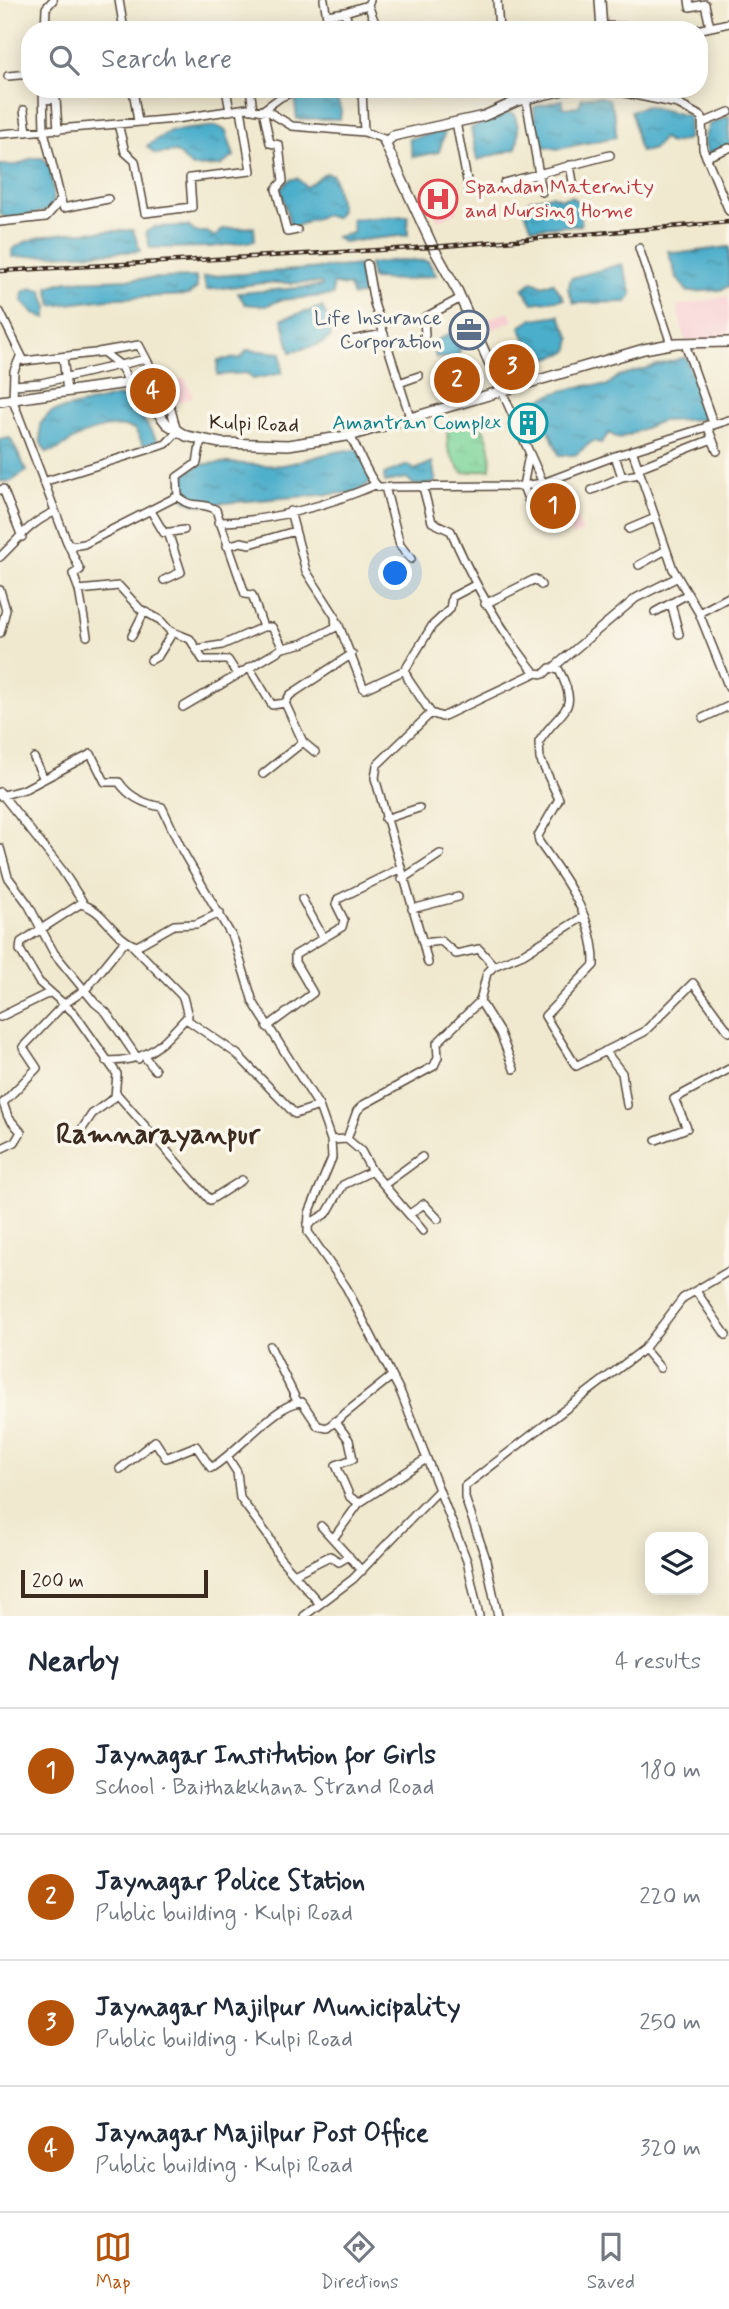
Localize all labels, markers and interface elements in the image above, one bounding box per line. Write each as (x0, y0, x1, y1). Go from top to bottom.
search box (21, 21, 708, 98)
icon: search (45, 41, 83, 79)
text: Search here (101, 43, 232, 77)
place label: Spandan Maternity and Nursing Home (465, 173, 654, 225)
hospital icon: Spandan Maternity and Nursing Home (417, 178, 459, 220)
place label: Life Insurance Corporation (314, 304, 442, 356)
office icon: Life Insurance Corporation (448, 309, 490, 351)
pin: 3 (489, 341, 535, 393)
pin: 2 (434, 354, 480, 406)
pin: 4 (130, 365, 176, 417)
building icon: Amantran Complex (507, 402, 549, 444)
street label: Kulpi Road (209, 408, 299, 440)
place label: Amantran Complex (332, 409, 501, 437)
pin: 1 (530, 480, 576, 532)
your location (378, 556, 412, 590)
district label: Ramnarayanpur (56, 1117, 261, 1154)
map controls (645, 1532, 708, 1595)
button: layers (645, 1532, 708, 1595)
scale bar (21, 1567, 208, 1599)
text: 200 m (32, 1569, 84, 1594)
text: Nearby (28, 1642, 119, 1681)
text: 4 results (615, 1647, 701, 1677)
text: Jaynagar Institution for Girls (95, 1739, 436, 1773)
text: 1 (46, 1756, 56, 1786)
text: 180 m (640, 1756, 701, 1786)
text: School · Baithakkhana Strand Road (95, 1773, 434, 1803)
text: Jaynagar Police Station (95, 1865, 365, 1899)
text: 2 (45, 1882, 57, 1912)
text: 220 m (639, 1882, 701, 1912)
text: Public building · Kulpi Road (95, 1899, 353, 1929)
text: Jaynagar Majilpur Municipality (95, 1991, 461, 2025)
text: 3 (46, 2008, 56, 2038)
text: 250 m (639, 2008, 701, 2038)
text: Public building · Kulpi Road (95, 2025, 353, 2055)
text: Jaynagar Majilpur Post Office (95, 2117, 429, 2151)
text: 4 (44, 2134, 58, 2164)
text: 320 m (640, 2134, 701, 2164)
text: Public building · Kulpi Road (95, 2151, 353, 2181)
tab: Map (94, 2228, 132, 2295)
tab: Directions (320, 2228, 399, 2295)
tab: Saved (587, 2228, 635, 2295)

